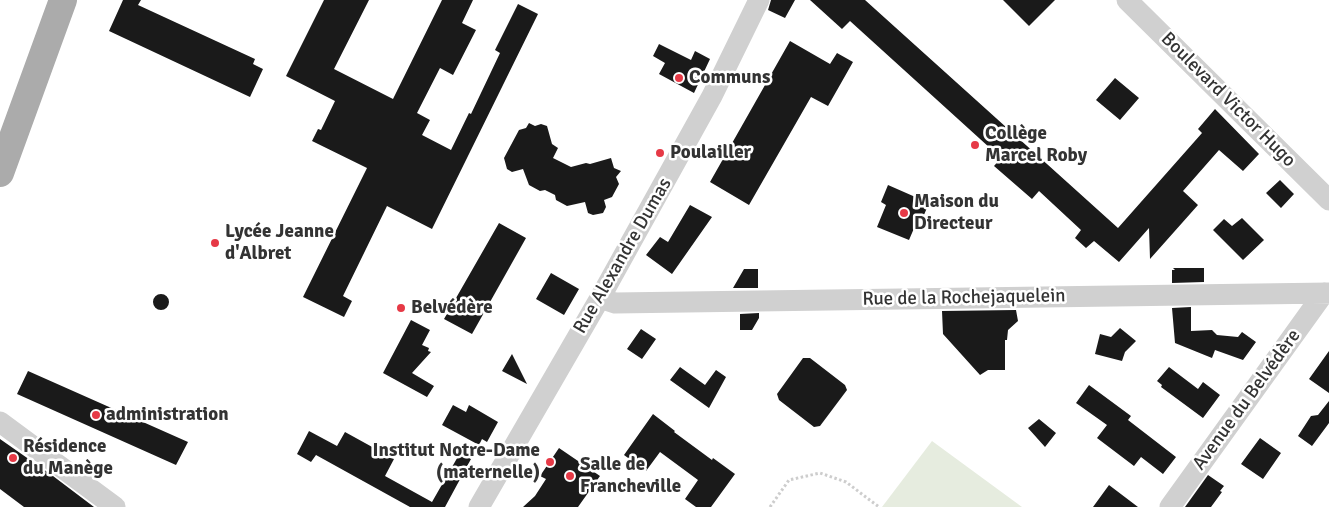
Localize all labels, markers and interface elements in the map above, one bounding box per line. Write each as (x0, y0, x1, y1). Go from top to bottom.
street label: Boulevard Victor Hugo (1156, 28, 1300, 172)
place label: Communs (689, 67, 770, 89)
marker: Communs (673, 72, 685, 84)
place label: Collège Marcel Roby (985, 123, 1087, 167)
marker: Collège Marcel Roby (969, 139, 981, 151)
place label: Poulailler (670, 142, 751, 164)
marker: Poulailler (654, 147, 666, 159)
street label: Rue Alexandre Dumas (569, 174, 677, 338)
place label: Maison du Directeur (914, 191, 999, 235)
marker: Maison du Directeur (898, 207, 910, 219)
place label: Lycée Jeanne d'Albret (225, 221, 334, 265)
marker: Lycée Jeanne d'Albret (209, 237, 221, 249)
street label: Rue de la Rochejaquelein (862, 285, 1066, 311)
place label: Belvédère (411, 297, 493, 319)
marker: Belvédère (395, 302, 407, 314)
street label: Avenue du Belvédère (1188, 325, 1306, 475)
place label: administration (106, 404, 229, 426)
marker: administration (90, 409, 102, 421)
place label: Résidence du Manège (23, 436, 113, 480)
place label: Institut Notre-Dame (maternelle) (373, 440, 540, 484)
marker: Résidence du Manège (7, 452, 19, 464)
place label: Salle de Francheville (580, 454, 681, 498)
marker: Institut Notre-Dame (maternelle) (544, 456, 556, 468)
marker: Salle de Francheville (564, 470, 576, 482)

